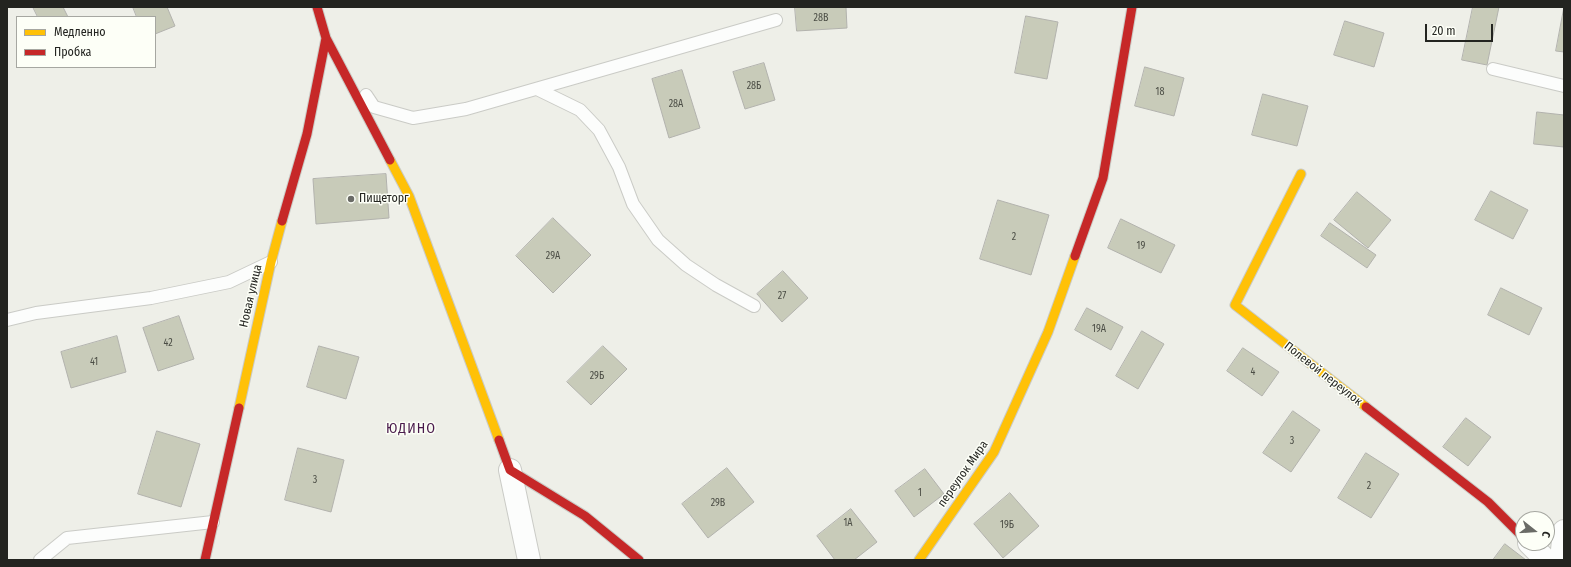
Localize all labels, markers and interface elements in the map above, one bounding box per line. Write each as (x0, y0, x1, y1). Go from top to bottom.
house number: 28В (814, 12, 828, 24)
legend (16, 16, 156, 68)
scale bar (1427, 16, 1495, 42)
text: 20 m (1432, 24, 1456, 38)
text: Медленно (54, 25, 106, 39)
text: Пробка (54, 45, 92, 59)
house number: 28Б (747, 80, 761, 92)
house number: 18 (1156, 86, 1164, 98)
house number: 28А (669, 98, 683, 110)
place label: Пищеторг (359, 192, 409, 206)
marker: Пищеторг (346, 194, 356, 204)
house number: 2 (1012, 231, 1016, 243)
house number: 19 (1137, 240, 1145, 252)
house number: 29А (546, 250, 560, 262)
street label: Новая улица (237, 263, 265, 329)
house number: 27 (778, 290, 786, 302)
house number: 19А (1092, 323, 1106, 335)
house number: 42 (163, 337, 173, 349)
street label: Полевой переулок (1281, 339, 1365, 409)
house number: 41 (90, 356, 98, 368)
house number: 4 (1251, 366, 1255, 378)
house number: 29Б (590, 370, 604, 382)
district label: ЮДИНО (386, 421, 436, 437)
house number: 3 (1290, 435, 1294, 447)
street label: переулок Мира (935, 438, 991, 510)
house number: 3 (313, 474, 317, 486)
house number: 2 (1367, 480, 1371, 492)
house number: 1 (918, 487, 922, 499)
house number: 29В (711, 497, 725, 509)
north arrow (1515, 511, 1555, 551)
house number: 1А (843, 517, 853, 529)
house number: 19Б (1000, 519, 1014, 531)
text: С (1539, 530, 1553, 539)

